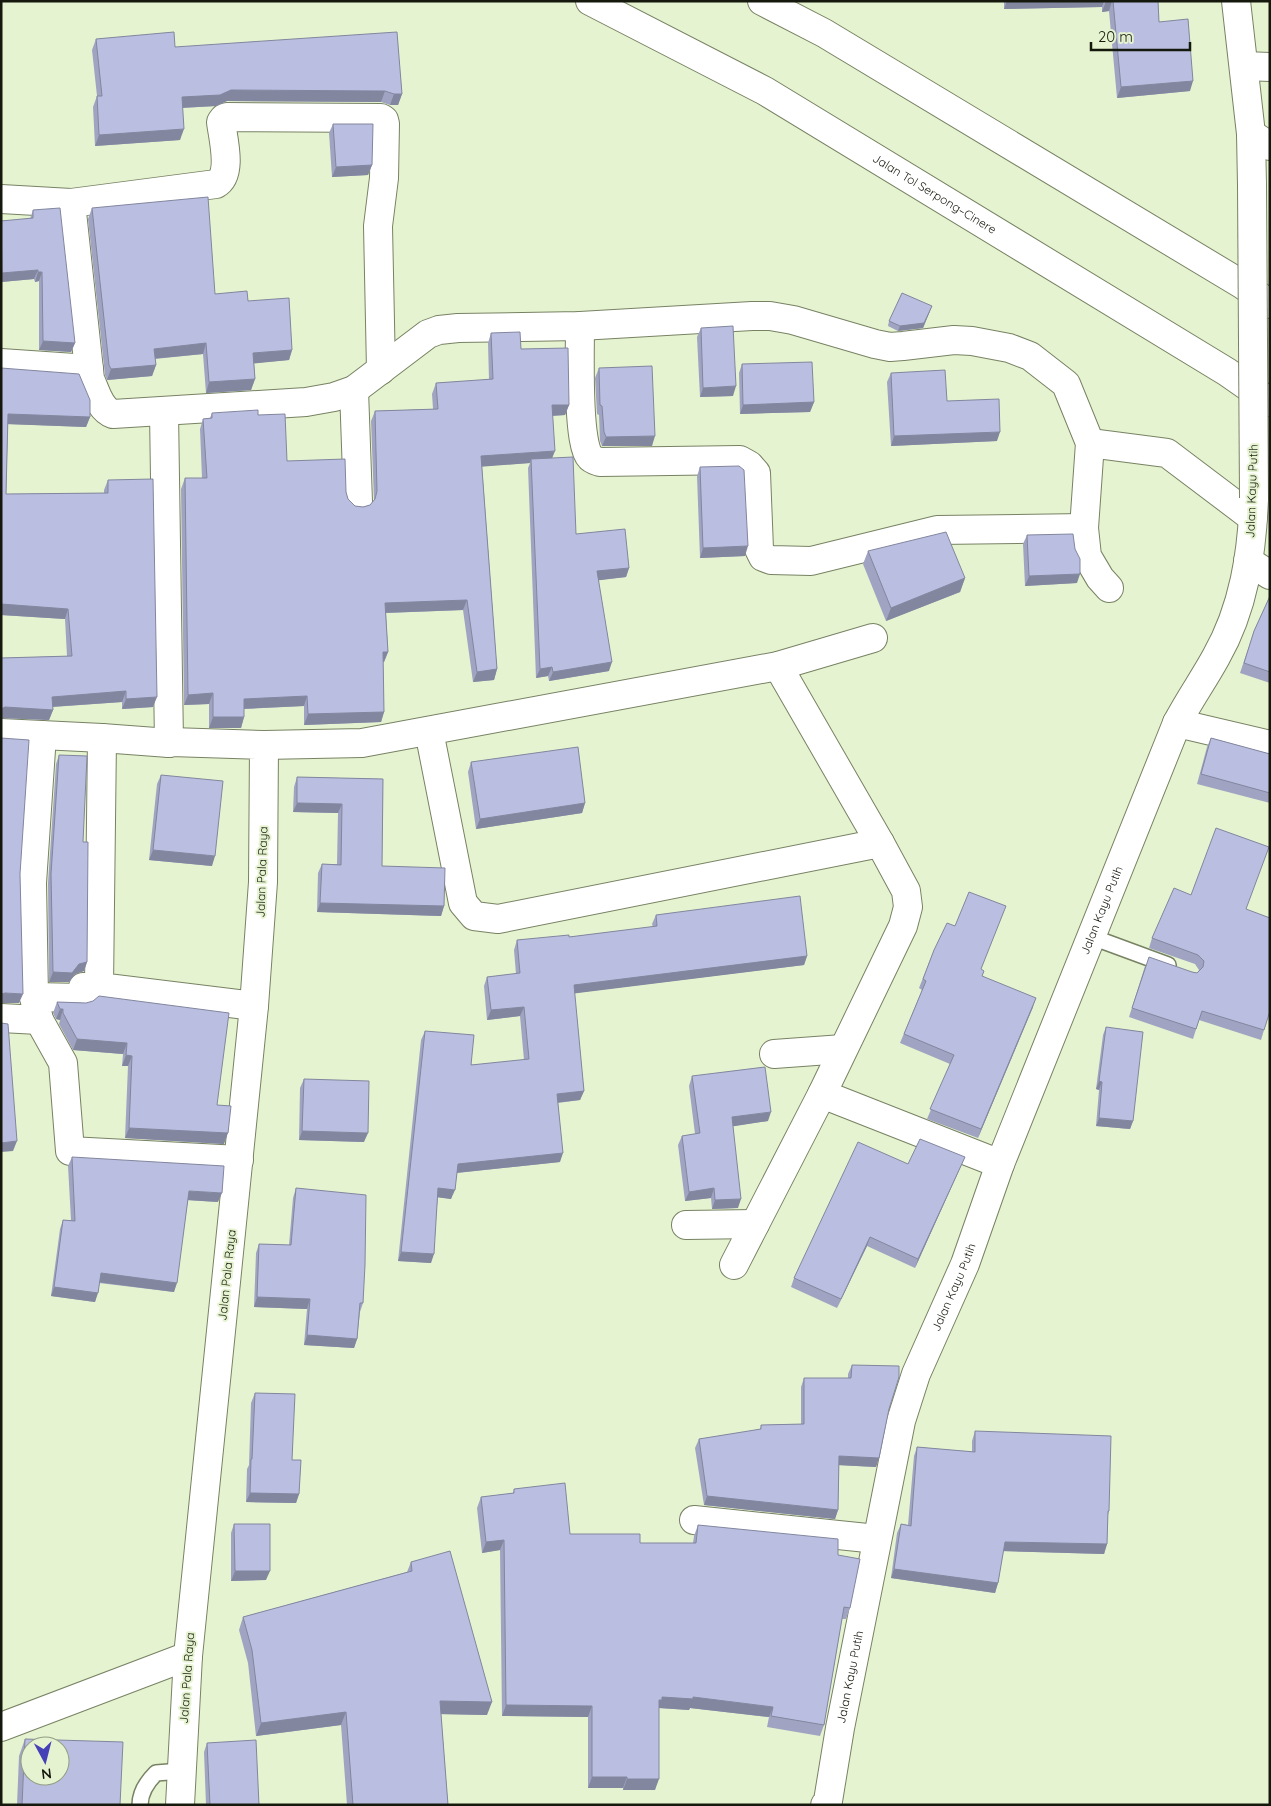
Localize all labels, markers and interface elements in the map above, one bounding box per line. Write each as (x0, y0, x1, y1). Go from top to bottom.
scale bar (1091, 20, 1190, 52)
text: 20 m (1098, 27, 1133, 46)
street label: Jalan Tol Serpong–Cinere (870, 150, 999, 237)
street label: Jalan Kayu Putih (1242, 444, 1261, 538)
street label: Jalan Pala Raya (252, 826, 271, 918)
street label: Jalan Kayu Putih (1077, 864, 1126, 957)
street label: Jalan Pala Raya (214, 1229, 239, 1321)
street label: Jalan Kayu Putih (928, 1241, 979, 1333)
street label: Jalan Kayu Putih (833, 1629, 866, 1725)
street label: Jalan Pala Raya (176, 1632, 197, 1724)
north arrow (20, 1736, 70, 1786)
text: N (40, 1764, 53, 1783)

